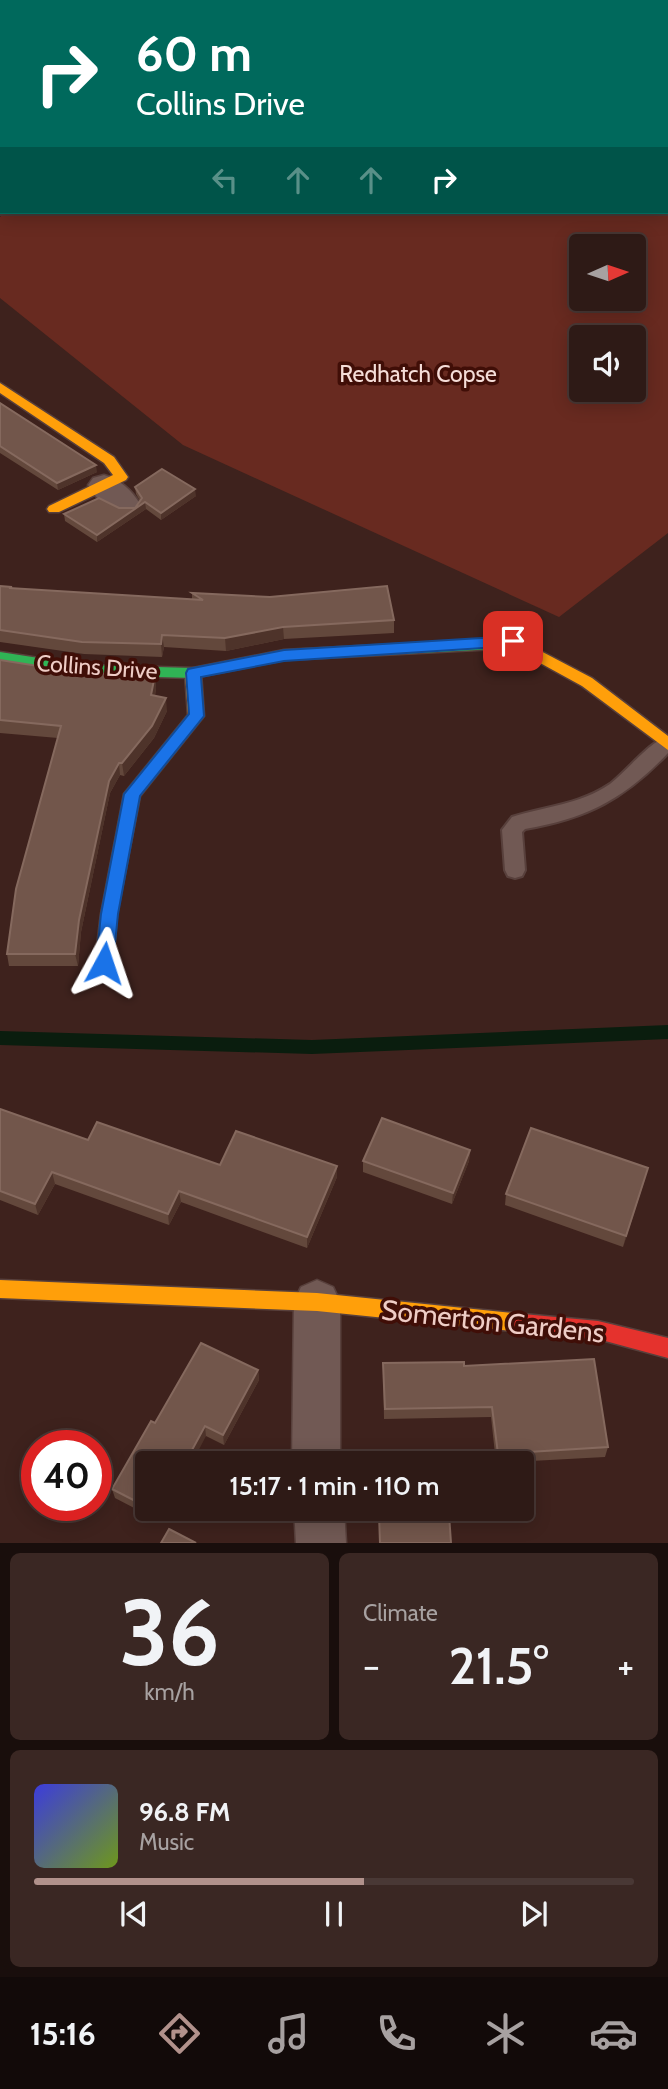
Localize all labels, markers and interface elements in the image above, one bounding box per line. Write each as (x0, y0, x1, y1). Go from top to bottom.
text: 60 m (136, 24, 252, 83)
icon: right (21, 28, 112, 119)
text: Collins Drive (136, 84, 305, 123)
icon: left (206, 161, 244, 199)
icon: ahead (279, 161, 317, 199)
icon: ahead (352, 161, 390, 199)
icon: right (425, 161, 463, 199)
north arrow (569, 234, 646, 312)
map controls (569, 234, 646, 402)
button: sound (569, 325, 646, 402)
park label: Redhatch Copse (339, 360, 497, 388)
pin (483, 611, 543, 671)
icon: arrive (494, 622, 532, 660)
street label: Collins Drive (35, 649, 159, 685)
position arrow (67, 926, 141, 1000)
street label: Somerton Gardens (380, 1292, 606, 1350)
speed limit sign: 40 (21, 1430, 112, 1521)
text: 15:17 · 1 min · 110 m (229, 1470, 440, 1502)
text: 36 (119, 1577, 220, 1688)
text: Climate (363, 1599, 438, 1627)
text: 21.5° (448, 1634, 549, 1697)
text: − (363, 1642, 380, 1689)
text: + (617, 1642, 634, 1689)
text: km/h (144, 1678, 195, 1706)
text: 96.8 FM (139, 1796, 230, 1828)
text: Music (139, 1828, 194, 1856)
icon: previous (115, 1895, 153, 1933)
icon: pause (315, 1895, 353, 1933)
icon: next (515, 1895, 553, 1933)
icon: directions (155, 2009, 204, 2058)
icon: music (264, 2009, 313, 2058)
icon: phone (372, 2009, 421, 2058)
icon: climate (481, 2009, 530, 2058)
icon: car (589, 2009, 638, 2058)
text: 15:16 (30, 2014, 96, 2053)

